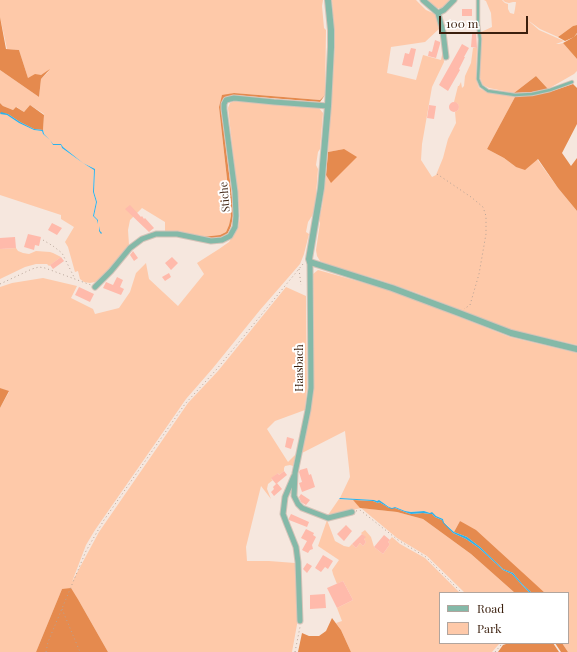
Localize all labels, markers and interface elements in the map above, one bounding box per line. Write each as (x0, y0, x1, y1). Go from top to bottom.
scale bar (441, 8, 530, 34)
text: 100 m (446, 15, 478, 31)
street label: Stiche (217, 181, 233, 213)
street label: Haasbach (293, 344, 307, 392)
legend (439, 592, 569, 644)
text: Road (477, 600, 504, 616)
text: Park (477, 620, 502, 636)

